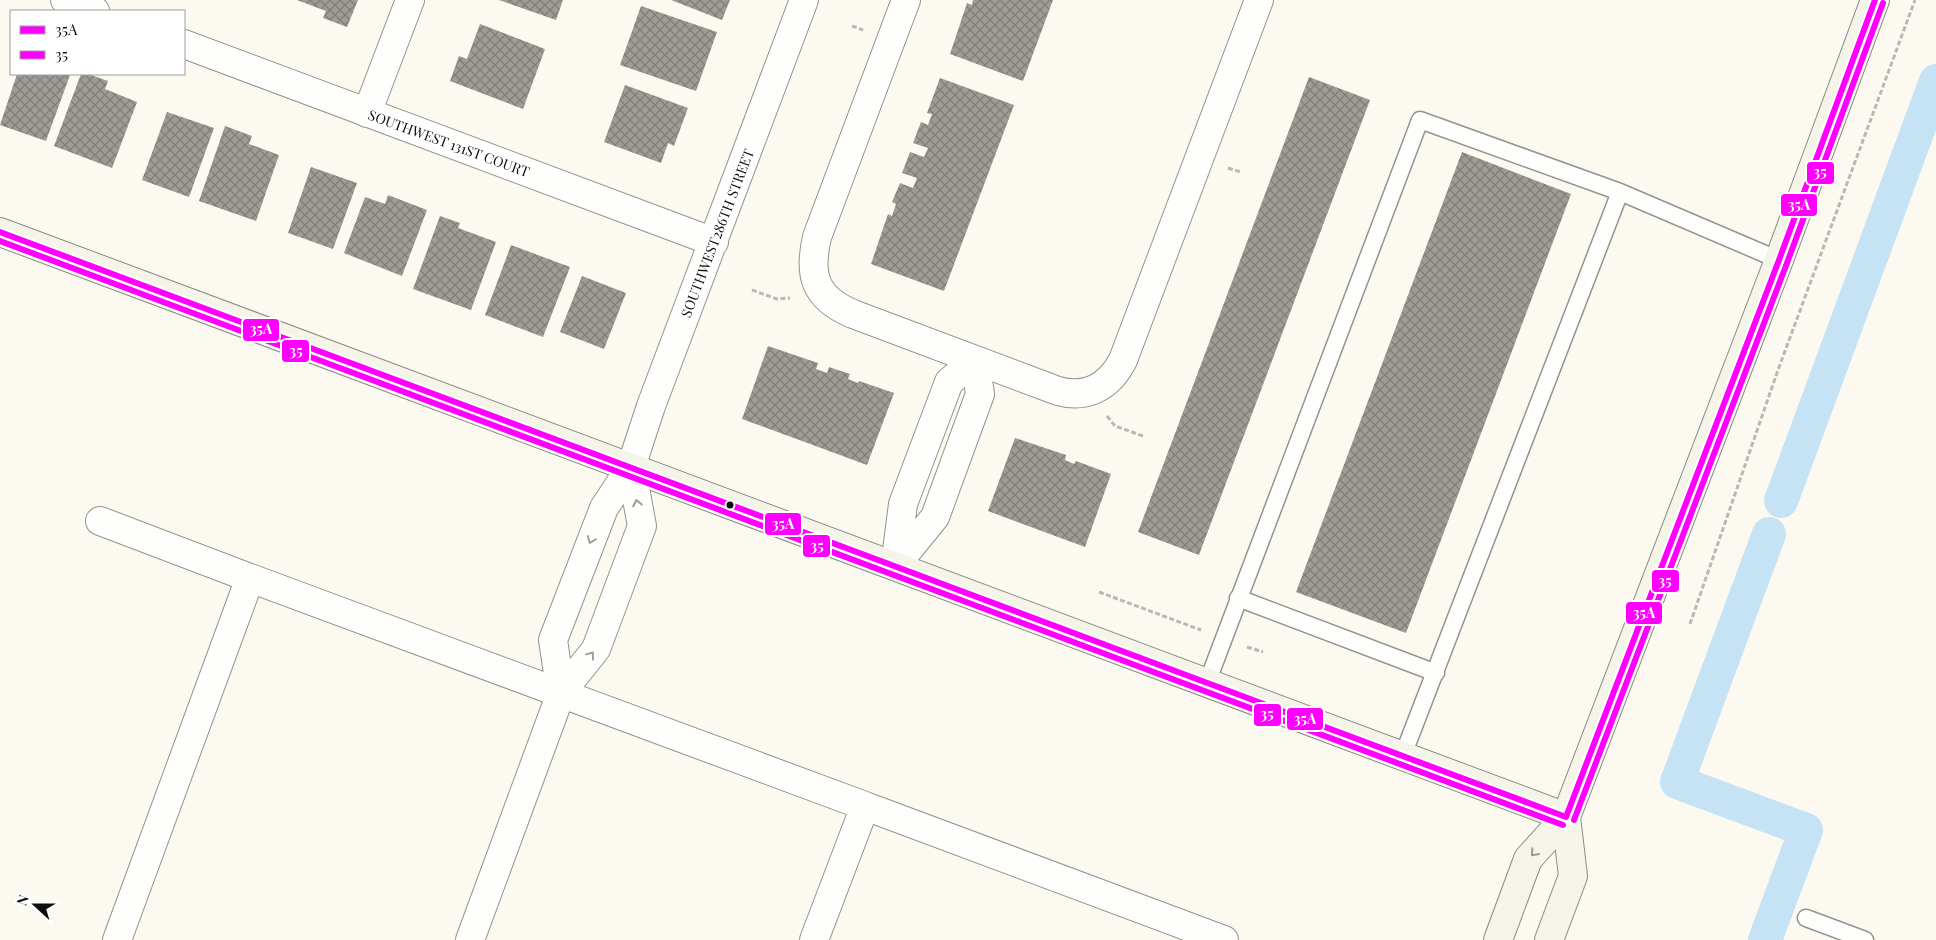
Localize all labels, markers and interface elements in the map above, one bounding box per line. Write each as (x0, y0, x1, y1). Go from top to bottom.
legend (10, 10, 185, 75)
text: 35A (55, 19, 78, 39)
text: 35 (55, 44, 68, 64)
street label: SOUTHWEST 131ST COURT (366, 105, 533, 181)
street label: SOUTHWEST286TH STREET (676, 146, 758, 320)
line badge: 35 (1806, 161, 1835, 185)
text: 35 (1813, 162, 1827, 181)
line badge: 35A (1780, 193, 1818, 217)
text: 35A (1788, 195, 1811, 214)
line badge: 35A (242, 318, 280, 342)
text: 35A (250, 319, 273, 338)
line badge: 35 (281, 339, 310, 363)
text: 35 (289, 341, 303, 360)
one-way arrow (633, 498, 643, 507)
unlabelled marker (725, 500, 735, 510)
line badge: 35A (764, 512, 802, 536)
text: 35A (772, 514, 795, 533)
line badge: 35 (802, 534, 831, 558)
one-way arrow (587, 536, 597, 544)
text: 35 (810, 536, 824, 555)
line badge: 35 (1651, 569, 1680, 593)
text: 35 (1658, 571, 1672, 590)
line badge: 35A (1625, 601, 1663, 625)
text: 35A (1633, 603, 1656, 622)
one-way arrow (585, 651, 594, 661)
line badge: 35 (1253, 703, 1282, 727)
text: 35 (1260, 704, 1274, 723)
line badge: 35A (1286, 707, 1324, 731)
text: 35A (1294, 709, 1317, 728)
one-way arrow (1531, 848, 1540, 857)
north arrow (10, 880, 60, 930)
text: N (12, 892, 33, 908)

